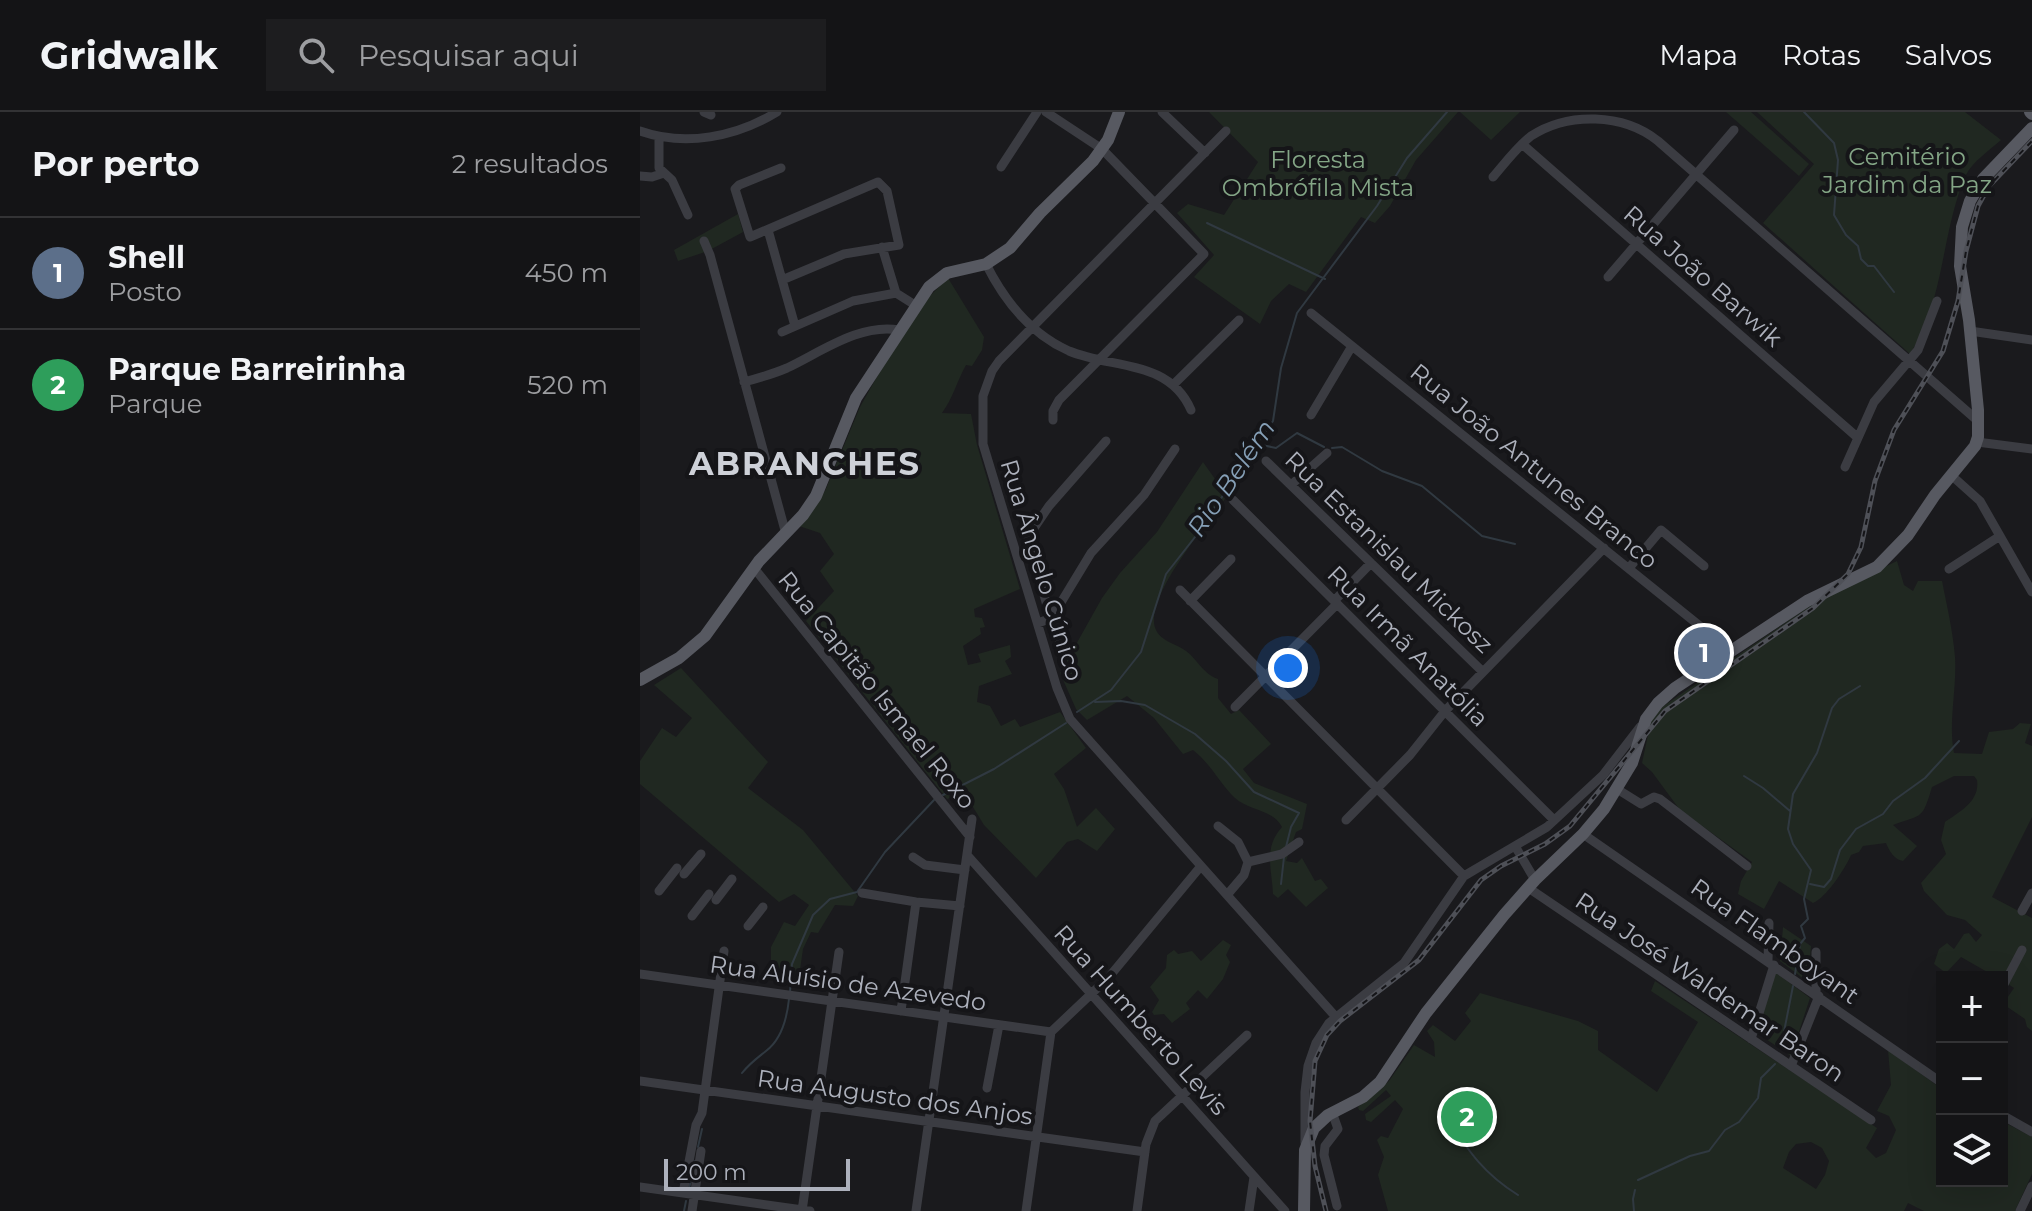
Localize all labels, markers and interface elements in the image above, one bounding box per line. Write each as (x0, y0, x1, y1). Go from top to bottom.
search box (266, 19, 826, 91)
text: Gridwalk (40, 32, 218, 79)
icon: search (294, 33, 338, 77)
text: Pesquisar aqui (358, 37, 579, 74)
text: Mapa (1659, 38, 1738, 72)
text: Rotas (1782, 38, 1861, 72)
text: Salvos (1905, 38, 1992, 72)
park label: Cemitério Jardim da Paz (1821, 142, 1992, 199)
text: Por perto (32, 143, 200, 185)
park label: Floresta Ombrófila Mista (1222, 145, 1414, 202)
text: 2 resultados (452, 148, 608, 180)
street label: Rua João Barwik (1618, 199, 1789, 353)
text: Shell (108, 239, 185, 276)
text: 1 (53, 257, 63, 289)
text: 450 m (525, 257, 608, 289)
text: Posto (108, 276, 182, 308)
text: Parque Barreirinha (108, 351, 406, 388)
street label: Rua João Antunes Branco (1404, 357, 1664, 575)
text: 2 (50, 369, 66, 401)
text: 520 m (527, 369, 608, 401)
text: Parque (108, 388, 203, 420)
water label: Rio Belém (1180, 413, 1282, 543)
district label: ABRANCHES (688, 444, 921, 483)
street label: Rua Estanislau Mickosz (1279, 445, 1499, 659)
street label: Rua Ângelo Cúnico (995, 456, 1089, 684)
street label: Rua Irmã Anatólia (1322, 560, 1494, 732)
street label: Rua Capitão Ismael Roxo (772, 565, 982, 815)
pin: 1 (1678, 623, 1730, 683)
your location (1268, 648, 1308, 688)
street label: Rua Flamboyant (1685, 872, 1865, 1010)
street label: Rua José Waldemar Baron (1570, 886, 1850, 1088)
street label: Rua Humberto Levis (1048, 919, 1234, 1121)
street label: Rua Aluísio de Azevedo (708, 949, 988, 1017)
map controls (1936, 971, 2008, 1187)
button: + (1936, 971, 2008, 1043)
button: − (1936, 1043, 2008, 1115)
street label: Rua Augusto dos Anjos (755, 1063, 1035, 1131)
pin: 2 (1441, 1087, 1493, 1147)
button: layers (1936, 1115, 2008, 1187)
scale bar (664, 1155, 850, 1191)
text: 200 m (676, 1159, 747, 1186)

